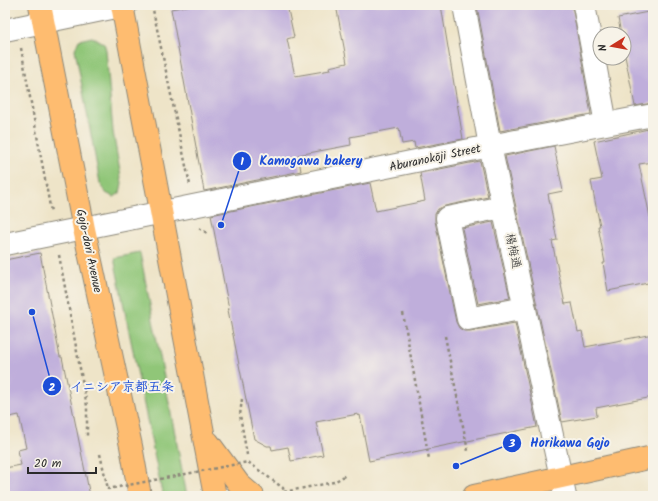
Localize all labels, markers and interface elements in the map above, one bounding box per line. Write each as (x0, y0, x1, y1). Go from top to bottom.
north arrow (592, 26, 632, 66)
text: N (594, 43, 613, 53)
street label: Aburanokōji Street (388, 139, 483, 177)
callout: Kamogawa bakery (232, 148, 371, 173)
text: Kamogawa bakery (260, 151, 363, 172)
text: 1 (240, 152, 244, 171)
street label: Gojo-dori Avenue (71, 207, 107, 295)
street label: 楊梅通 (500, 231, 526, 271)
callout: イニシア京都五条 (42, 374, 182, 399)
text: イニシア京都五条 (70, 377, 174, 398)
text: 2 (49, 378, 56, 397)
callout: Horikawa Gojo (502, 430, 617, 455)
text: Horikawa Gojo (530, 433, 610, 454)
text: 3 (508, 434, 516, 453)
scale bar (28, 449, 96, 475)
text: 20 m (34, 454, 62, 473)

